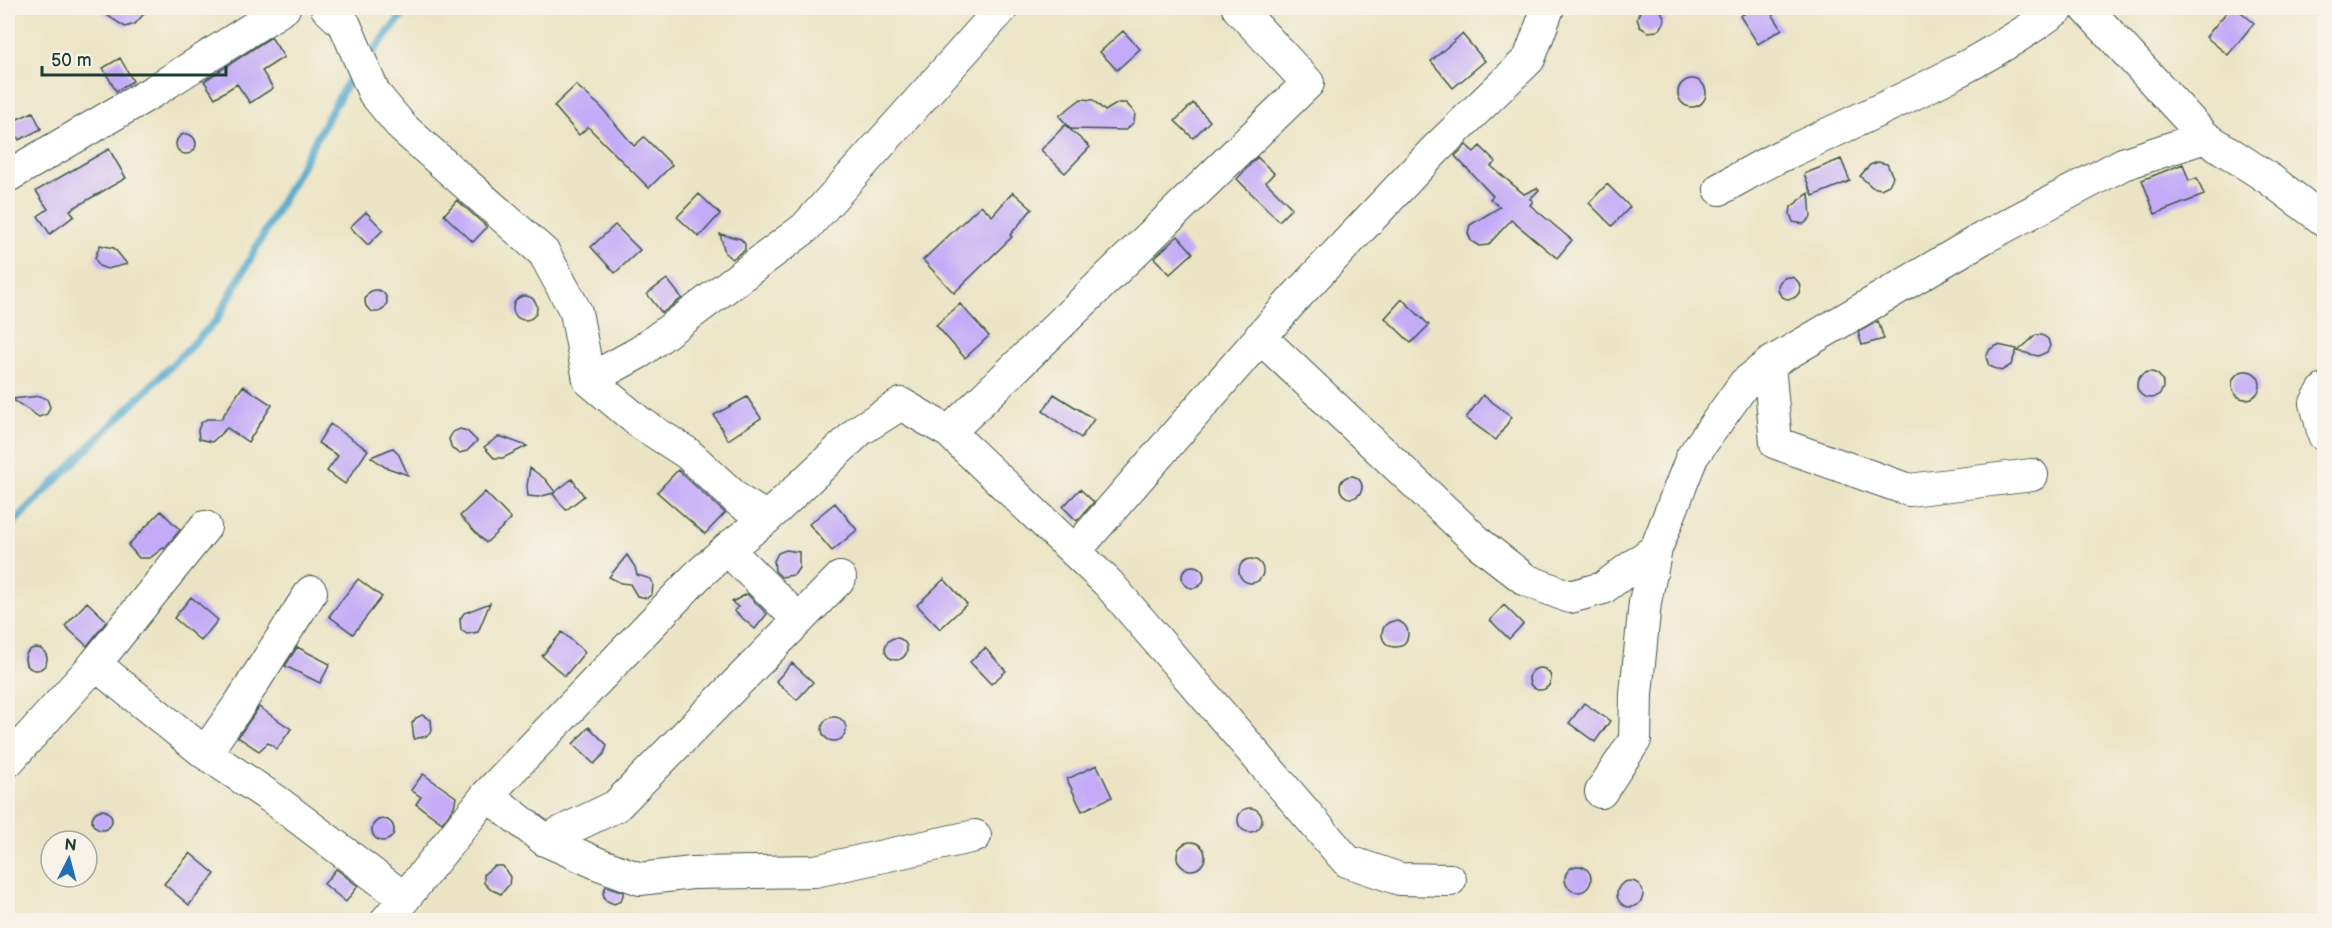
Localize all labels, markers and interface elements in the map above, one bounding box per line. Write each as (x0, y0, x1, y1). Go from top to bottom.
scale bar (42, 39, 226, 77)
text: 50 m (51, 50, 92, 71)
north arrow (39, 829, 99, 889)
text: N (63, 835, 77, 856)

